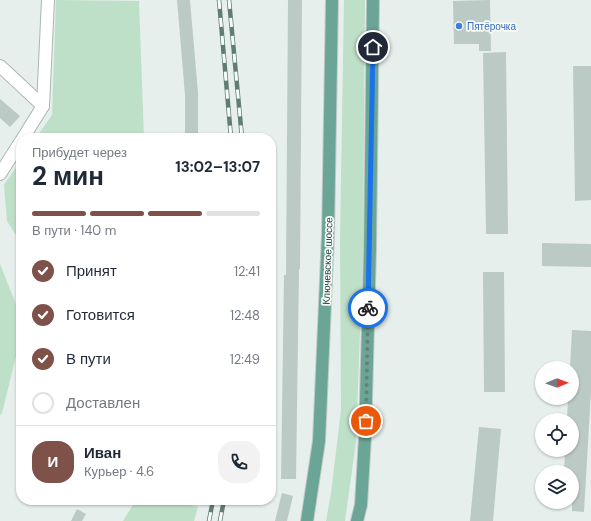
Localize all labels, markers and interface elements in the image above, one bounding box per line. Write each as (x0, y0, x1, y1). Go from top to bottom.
place label: Пятёрочка (467, 20, 516, 33)
marker: Пятёрочка (454, 21, 464, 31)
pin (356, 30, 390, 64)
icon: home (362, 36, 384, 58)
text: Прибудет через (32, 144, 127, 161)
text: 13:02–13:07 (175, 157, 260, 177)
text: 2 мин (32, 159, 104, 193)
street label: Ключевское шоссе (319, 217, 336, 305)
text: В пути · 140 m (32, 222, 116, 239)
icon: check (32, 260, 54, 282)
text: Принят (66, 261, 117, 281)
text: 12:41 (234, 263, 260, 280)
courier (348, 288, 388, 328)
icon: bike (357, 297, 379, 319)
icon: check (32, 304, 54, 326)
text: Готовится (66, 305, 135, 325)
text: 12:48 (230, 307, 260, 324)
icon: check (32, 348, 54, 370)
text: В пути (66, 349, 111, 369)
text: 12:49 (230, 351, 260, 368)
north arrow (535, 361, 579, 405)
map controls (535, 361, 579, 509)
text: Доставлен (66, 393, 140, 413)
pin (349, 404, 383, 438)
icon: bag (355, 410, 377, 432)
button: locate (535, 413, 579, 457)
button: phone (218, 441, 260, 483)
text: Иван (84, 443, 121, 463)
text: И (48, 452, 58, 472)
text: Курьер · 4.6 (84, 463, 154, 480)
button: layers (535, 465, 579, 509)

